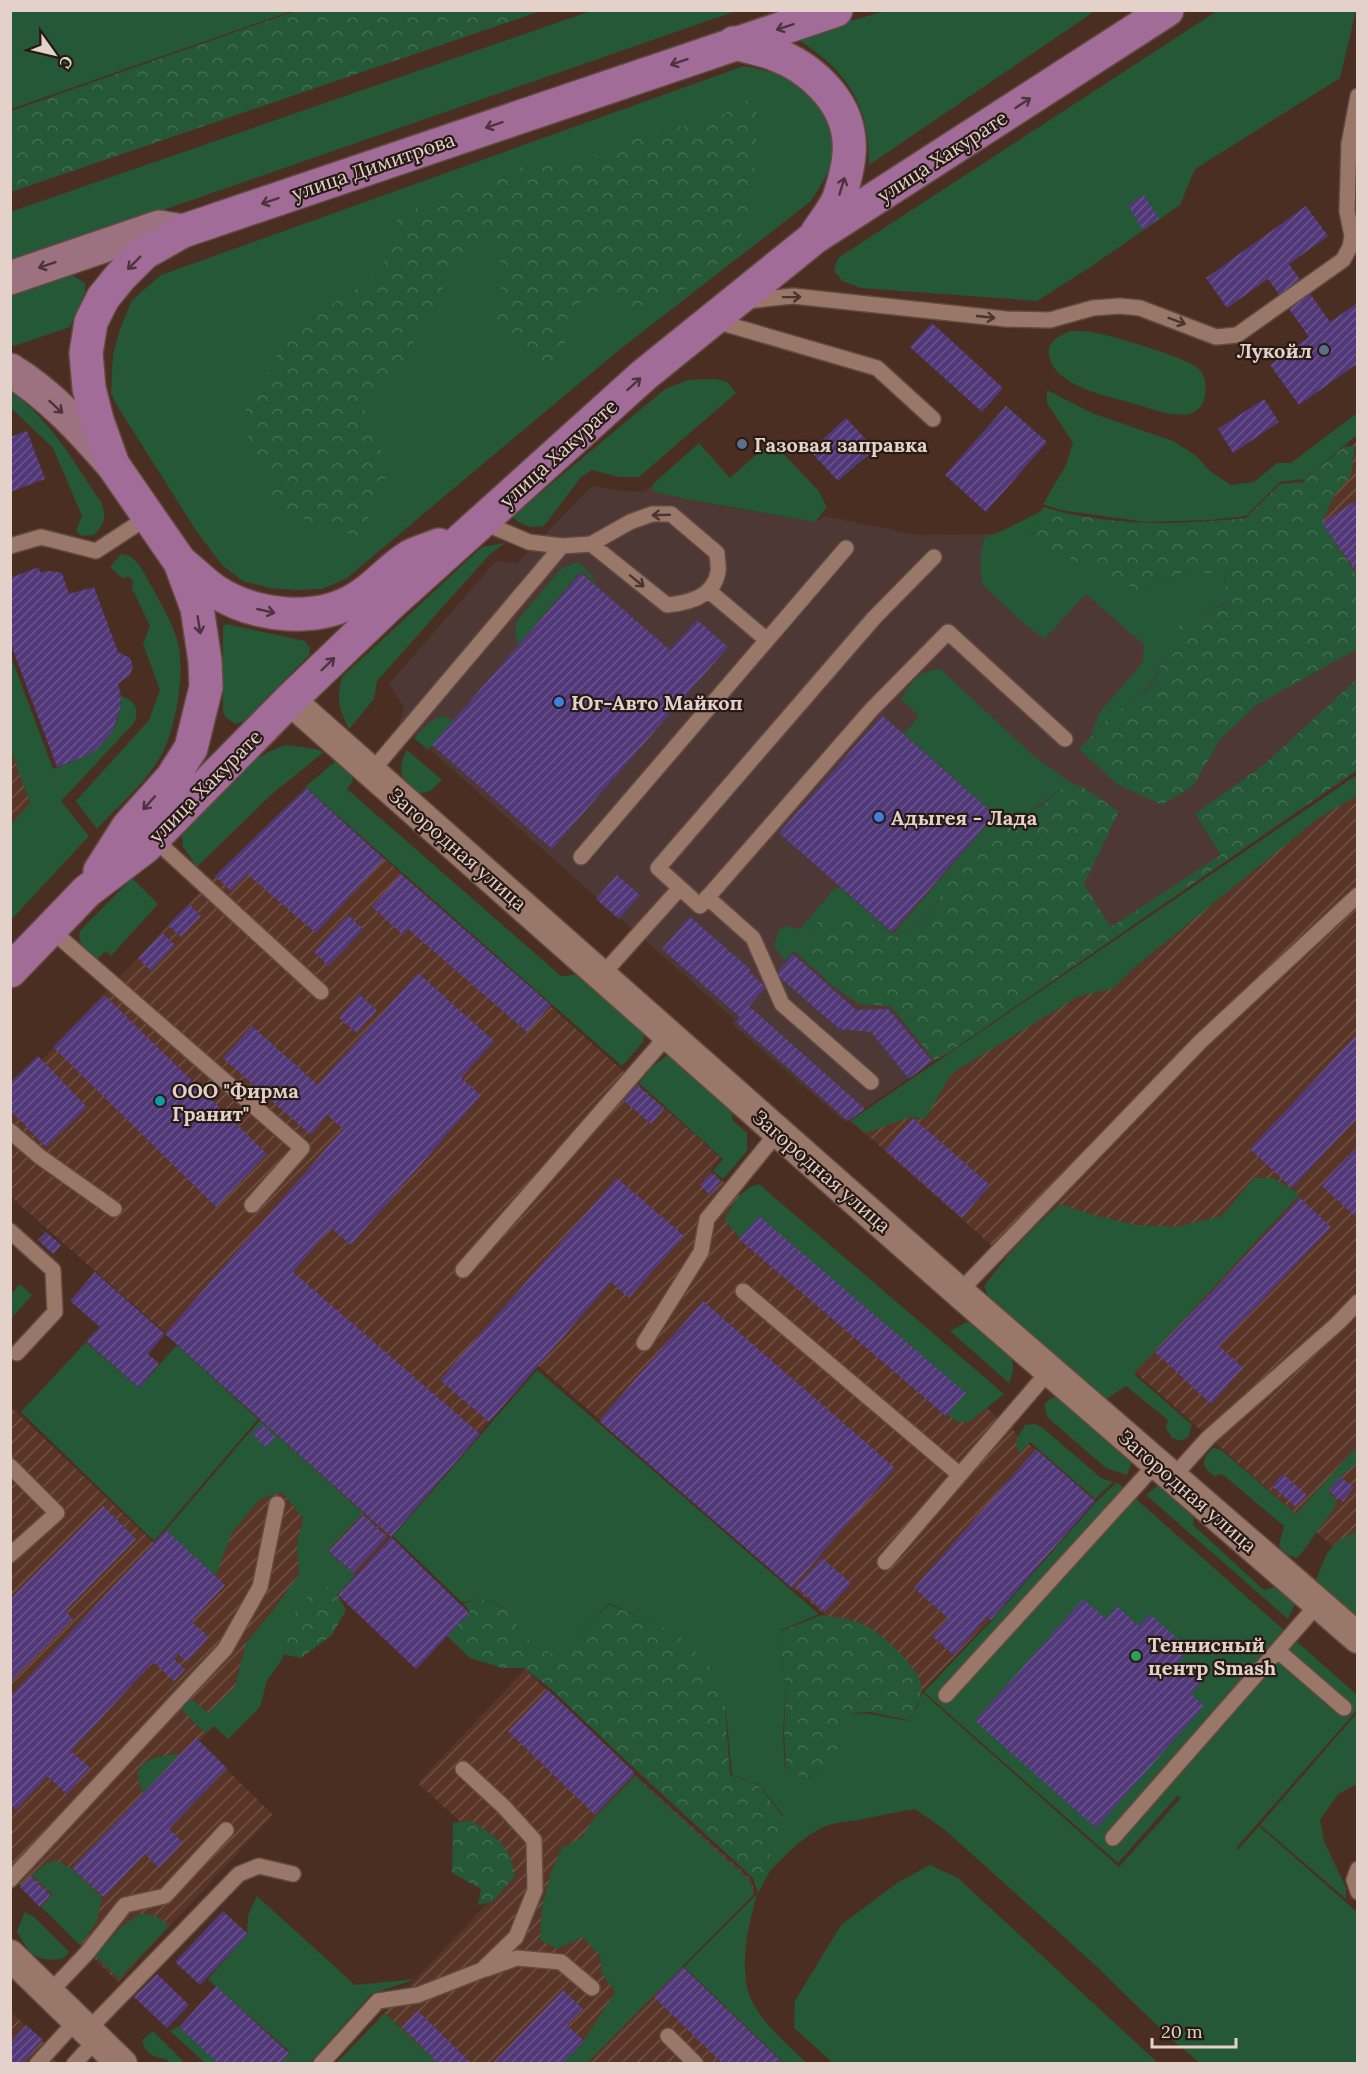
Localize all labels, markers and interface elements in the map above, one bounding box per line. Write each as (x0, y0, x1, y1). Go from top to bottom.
one-way arrow (776, 22, 795, 33)
north arrow (24, 24, 84, 84)
text: С (55, 52, 78, 73)
one-way arrow (670, 58, 689, 69)
one-way arrow (1014, 97, 1031, 109)
street label: улица Хакурате (872, 104, 1012, 207)
one-way arrow (485, 120, 504, 131)
street label: улица Димитрова (288, 126, 458, 206)
one-way arrow (837, 177, 848, 196)
one-way arrow (261, 197, 280, 208)
one-way arrow (127, 255, 142, 270)
one-way arrow (38, 261, 57, 272)
one-way arrow (782, 291, 801, 303)
one-way arrow (975, 311, 995, 322)
one-way arrow (1167, 317, 1185, 328)
place label: Лукойл (1237, 338, 1312, 363)
marker: Лукойл (1317, 343, 1331, 357)
one-way arrow (626, 377, 641, 391)
street label: улица Хакурате (494, 393, 622, 513)
one-way arrow (48, 400, 63, 414)
place label: Газовая заправка (754, 432, 928, 457)
marker: Газовая заправка (735, 437, 749, 451)
one-way arrow (651, 509, 671, 520)
one-way arrow (629, 574, 645, 587)
one-way arrow (255, 606, 275, 617)
one-way arrow (194, 614, 205, 634)
one-way arrow (320, 657, 335, 671)
place label: Юг-Авто Майкоп (571, 690, 743, 715)
marker: Юг-Авто Майкоп (552, 695, 566, 709)
street label: улица Хакурате (143, 724, 267, 848)
street label: Загородная улица (384, 782, 532, 916)
one-way arrow (142, 795, 156, 810)
place label: Адыгея - Лада (891, 805, 1038, 830)
marker: Адыгея - Лада (872, 810, 886, 824)
place label: ООО "Фирма Гранит" (172, 1078, 299, 1126)
marker: ООО "Фирма Гранит" (153, 1094, 167, 1108)
street label: Загородная улица (748, 1104, 896, 1238)
street label: Загородная улица (1114, 1424, 1262, 1558)
place label: Теннисный центр Smash (1148, 1632, 1277, 1680)
marker: Теннисный центр Smash (1129, 1649, 1143, 1663)
scale bar (1152, 2011, 1236, 2049)
text: 20 m (1161, 2020, 1203, 2043)

